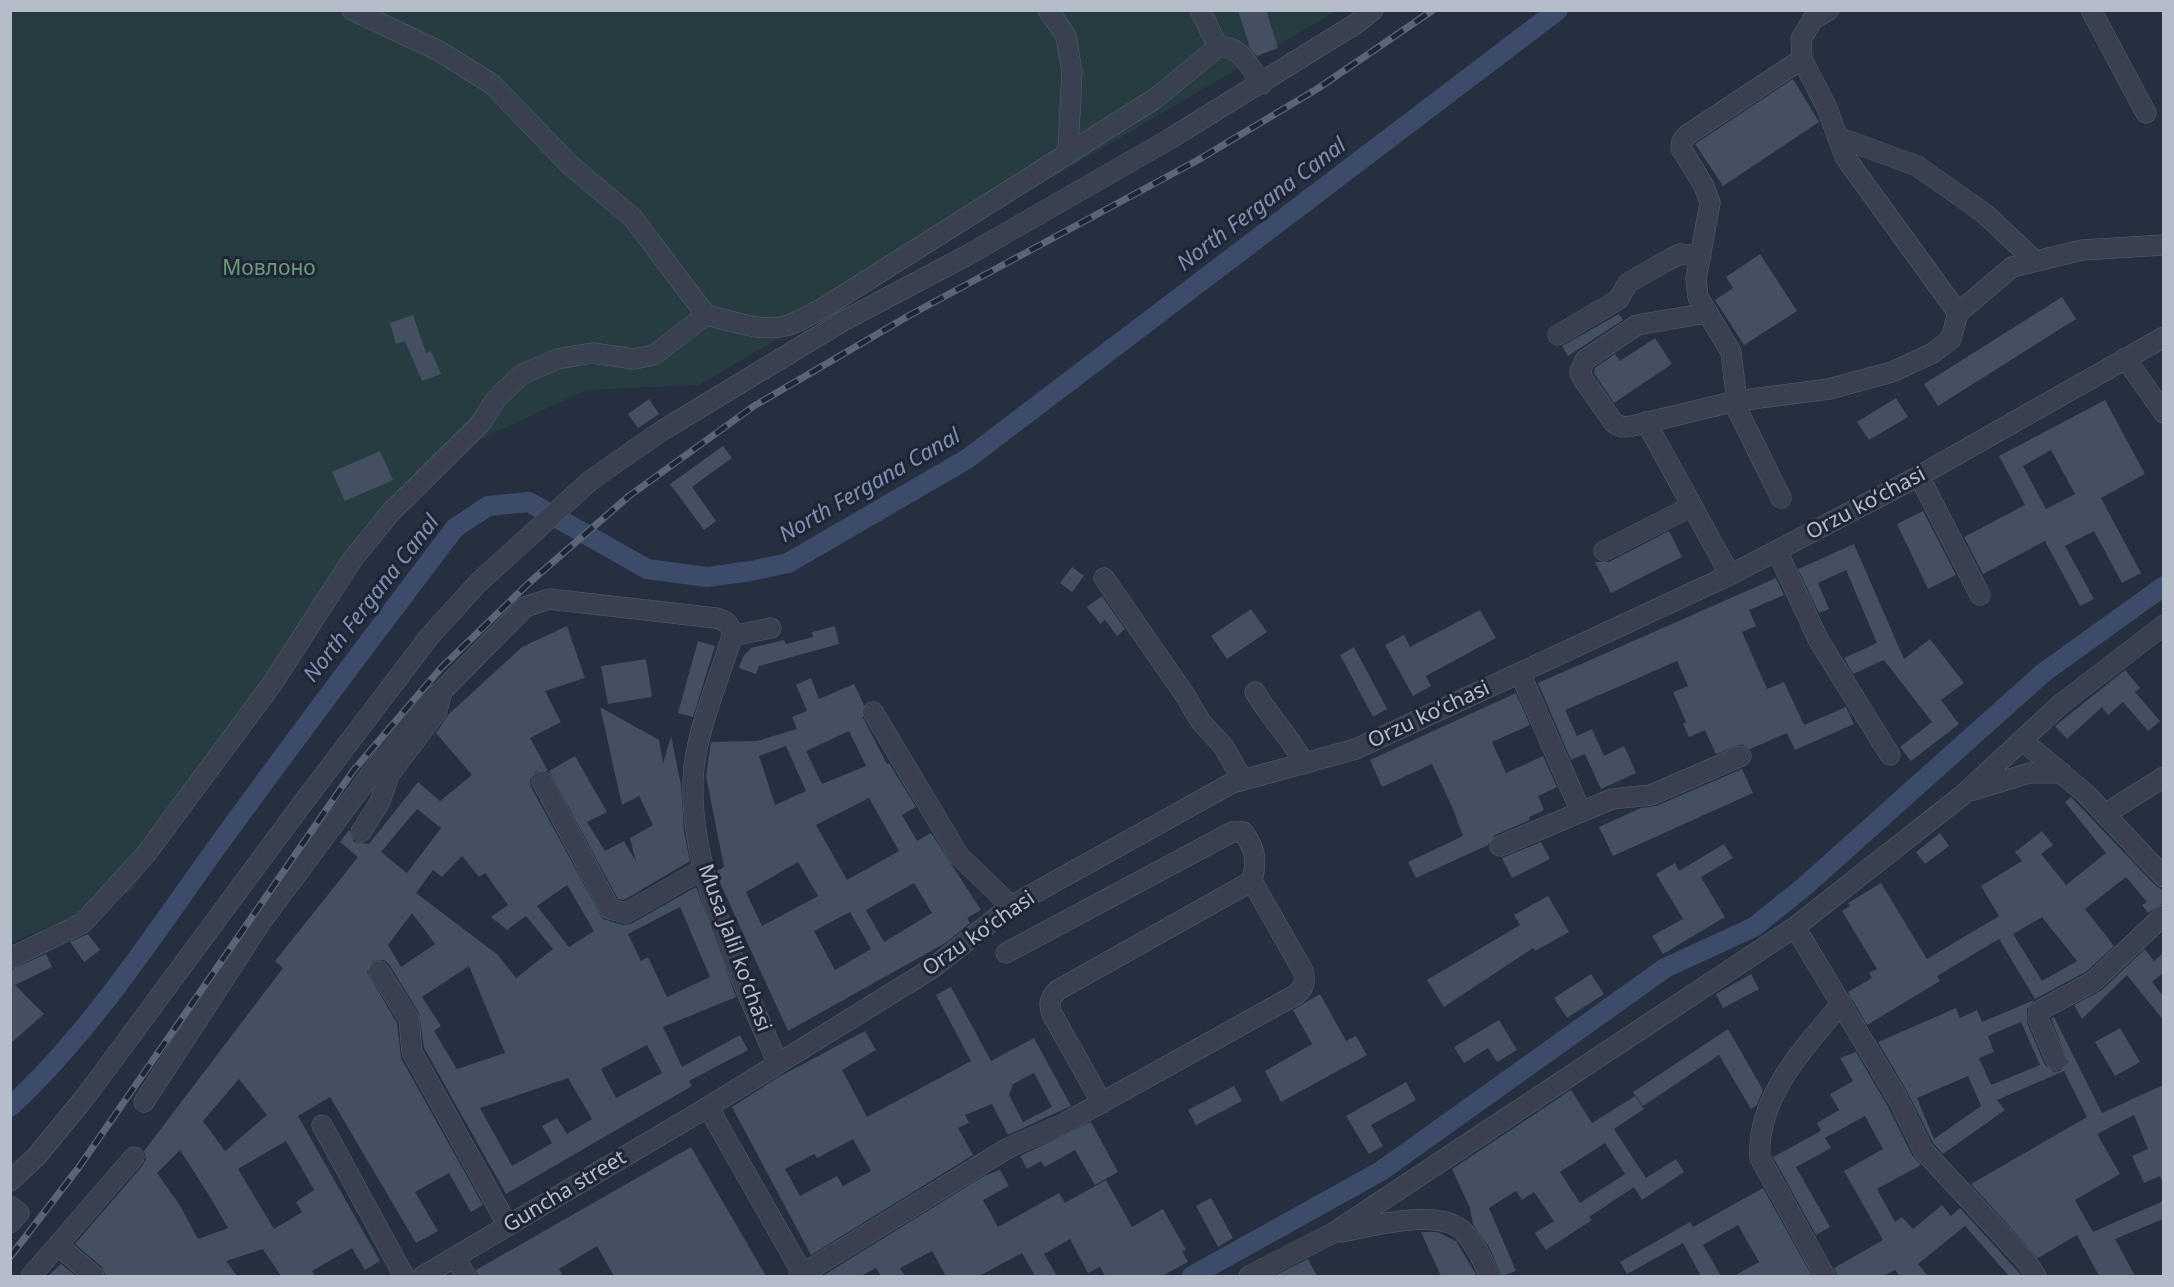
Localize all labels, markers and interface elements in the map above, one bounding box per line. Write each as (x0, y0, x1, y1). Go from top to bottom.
water label: North Fergana Canal (1172, 133, 1352, 277)
park label: Мовлоно (222, 256, 316, 282)
water label: North Fergana Canal (775, 423, 965, 549)
street label: Orzu koʻchasi (1802, 462, 1930, 546)
water label: North Fergana Canal (299, 510, 445, 688)
street label: Orzu koʻchasi (1364, 676, 1494, 754)
street label: Musa Jalil koʻchasi (692, 861, 776, 1035)
street label: Orzu koʻchasi (918, 886, 1040, 982)
street label: Guncha street (499, 1145, 631, 1239)

